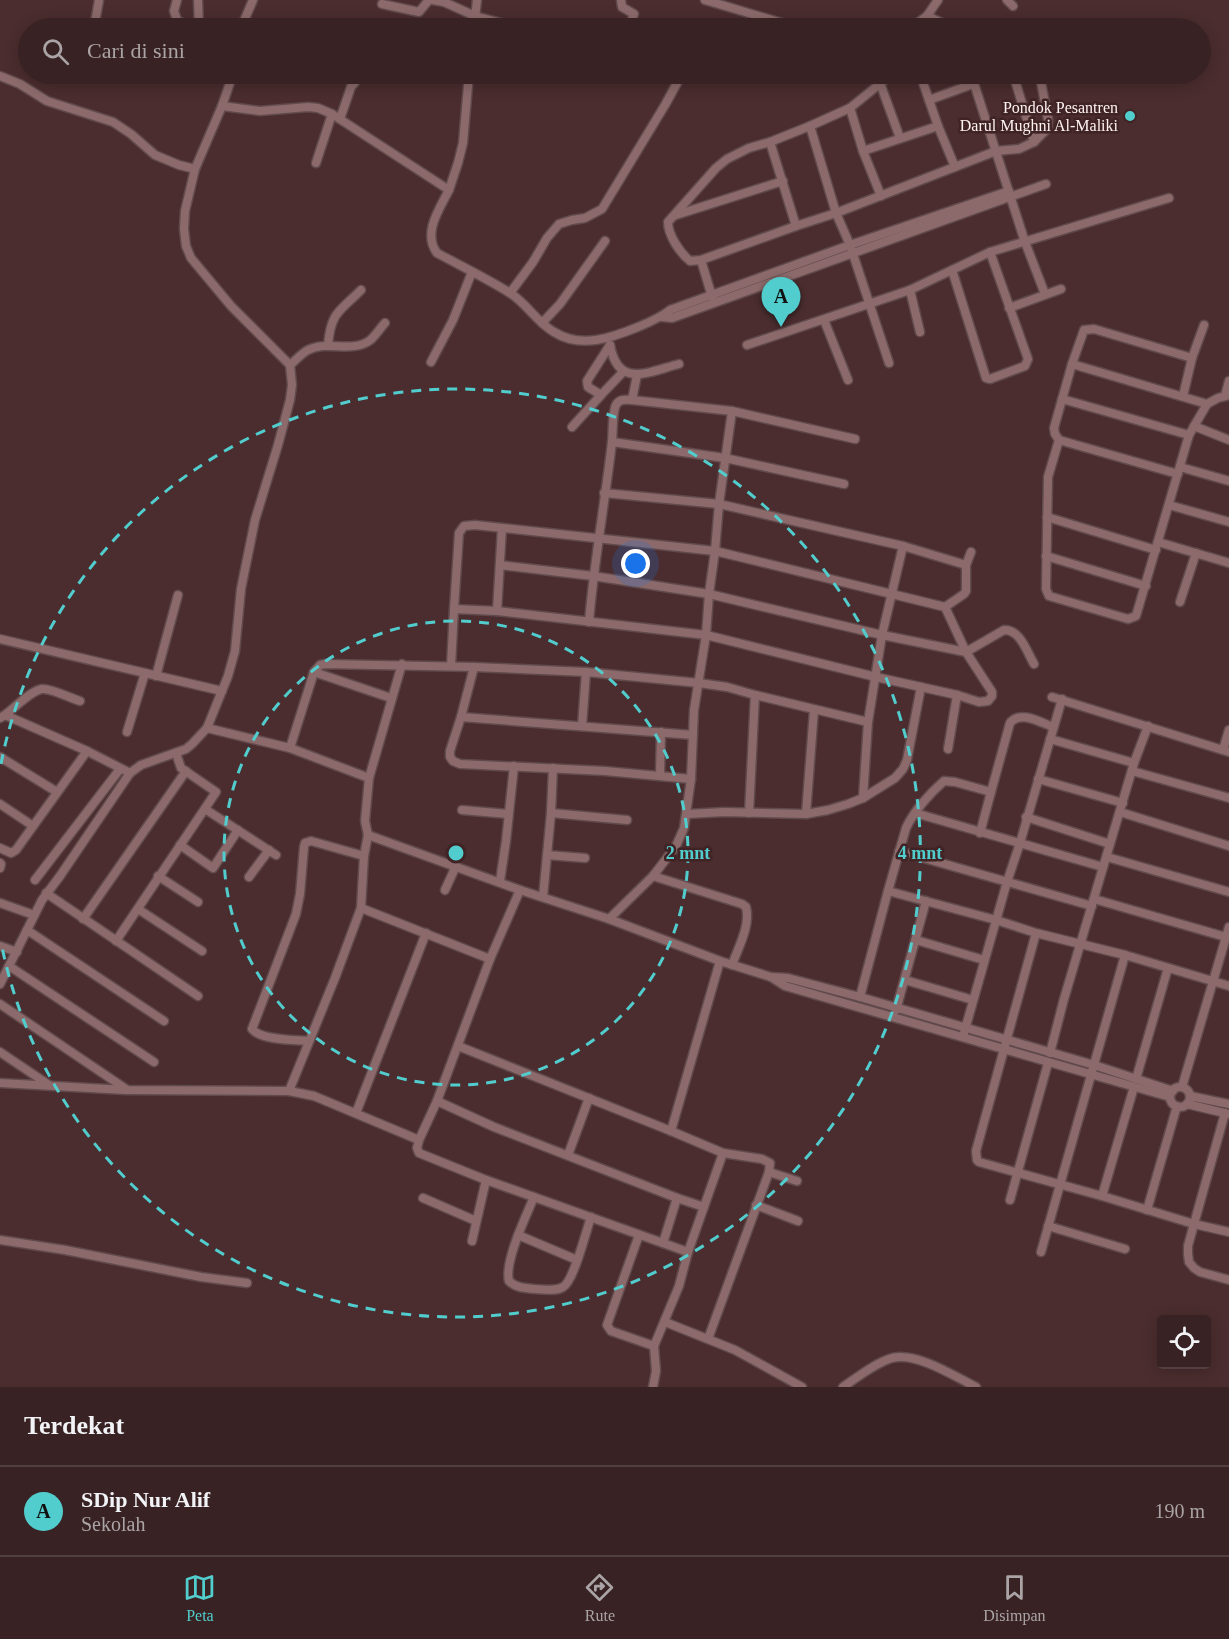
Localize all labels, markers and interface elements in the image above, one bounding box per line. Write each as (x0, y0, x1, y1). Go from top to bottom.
search box (18, 18, 1211, 84)
icon: search (39, 35, 72, 68)
text: Cari di sini (87, 38, 185, 63)
place label: Pondok Pesantren Darul Mughni Al-Maliki (960, 99, 1119, 135)
marker: Pondok Pesantren Darul Mughni Al-Maliki (1123, 109, 1137, 123)
pin: A (762, 278, 800, 327)
your location (621, 549, 650, 578)
centre of rings (446, 843, 466, 863)
text: 2 mnt (666, 843, 710, 863)
text: 4 mnt (898, 843, 942, 863)
map controls (1157, 1315, 1211, 1369)
button: locate (1157, 1315, 1211, 1369)
text: Terdekat (24, 1411, 124, 1440)
text: SDip Nur Alif (81, 1487, 210, 1512)
text: A (36, 1500, 51, 1522)
text: 190 m (1154, 1500, 1205, 1522)
text: Sekolah (81, 1513, 145, 1535)
tab: Peta (183, 1571, 216, 1625)
tab: Rute (583, 1571, 616, 1625)
tab: Disimpan (983, 1571, 1046, 1625)

